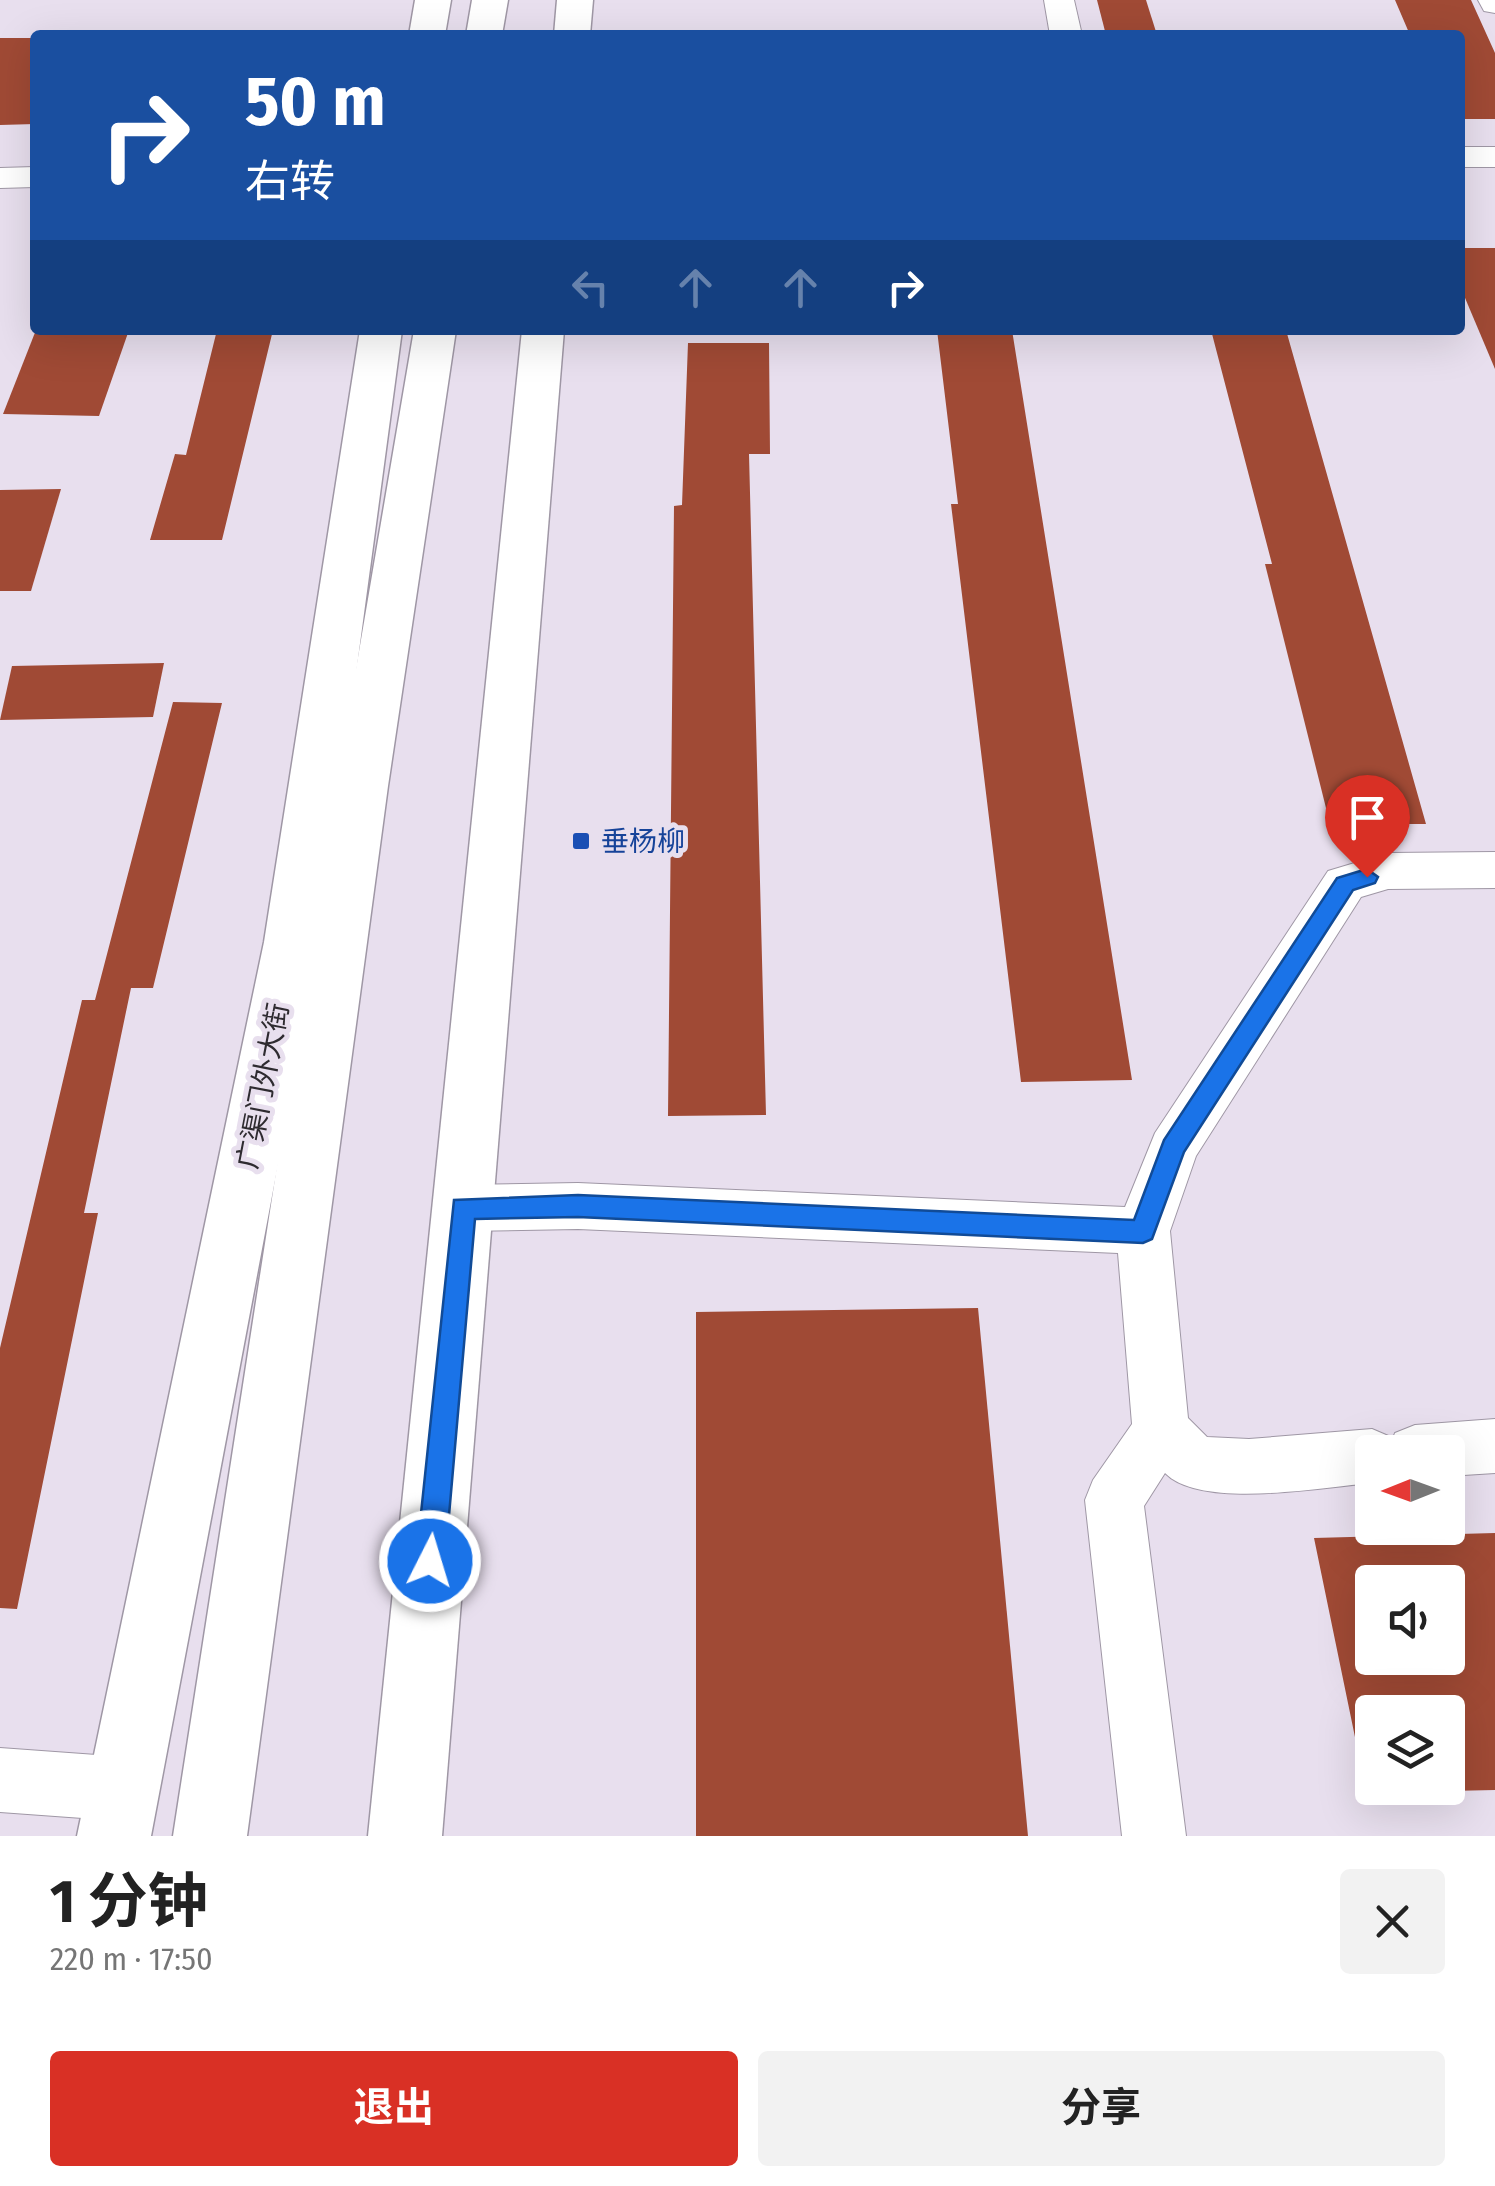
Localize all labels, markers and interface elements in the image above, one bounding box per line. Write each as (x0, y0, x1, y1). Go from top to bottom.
text: 50 m (245, 60, 386, 144)
icon: right (80, 70, 210, 200)
text: 右转 (245, 155, 335, 209)
icon: left (563, 260, 618, 315)
icon: ahead (668, 260, 723, 315)
icon: ahead (773, 260, 828, 315)
icon: right (878, 260, 933, 315)
pin (1325, 775, 1410, 878)
icon: arrive (1340, 790, 1395, 845)
place label: 垂杨柳 (601, 825, 685, 858)
marker: 垂杨柳 (570, 830, 592, 852)
street label: 广渠门外大街 (231, 1000, 295, 1172)
north arrow (1355, 1435, 1465, 1545)
map controls (1355, 1435, 1465, 1805)
position arrow (378, 1509, 482, 1613)
button: sound (1355, 1565, 1465, 1675)
button: layers (1355, 1695, 1465, 1805)
text: 1 分钟 (50, 1866, 208, 1938)
button: close (1340, 1869, 1445, 1974)
text: 220 m · 17:50 (50, 1940, 213, 1978)
button: 退出 (50, 2051, 738, 2166)
button: 分享 (758, 2051, 1445, 2166)

